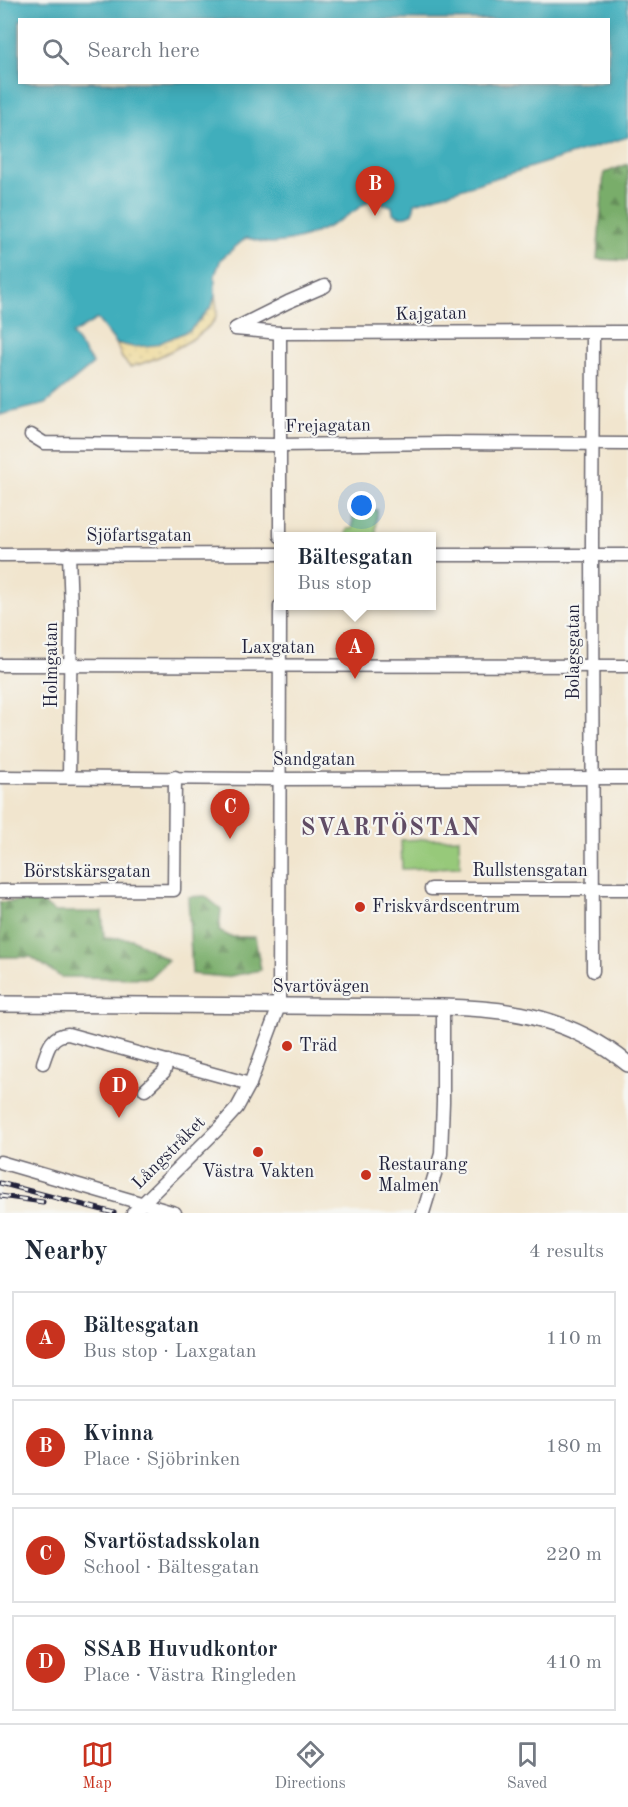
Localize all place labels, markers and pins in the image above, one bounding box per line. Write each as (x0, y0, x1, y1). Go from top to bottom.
pin: B (356, 166, 394, 216)
pin: A (336, 630, 374, 679)
pin: C (210, 790, 250, 839)
place label: Friskvårdscentrum (372, 898, 520, 916)
marker: Friskvårdscentrum (353, 900, 367, 914)
place label: Träd (299, 1037, 338, 1055)
marker: Träd (280, 1039, 294, 1053)
pin: D (100, 1068, 138, 1118)
marker: Västra Vakten (251, 1145, 265, 1159)
place label: Restaurang Malmen (378, 1156, 468, 1195)
place label: Västra Vakten (202, 1163, 314, 1181)
marker: Restaurang Malmen (359, 1168, 373, 1182)

